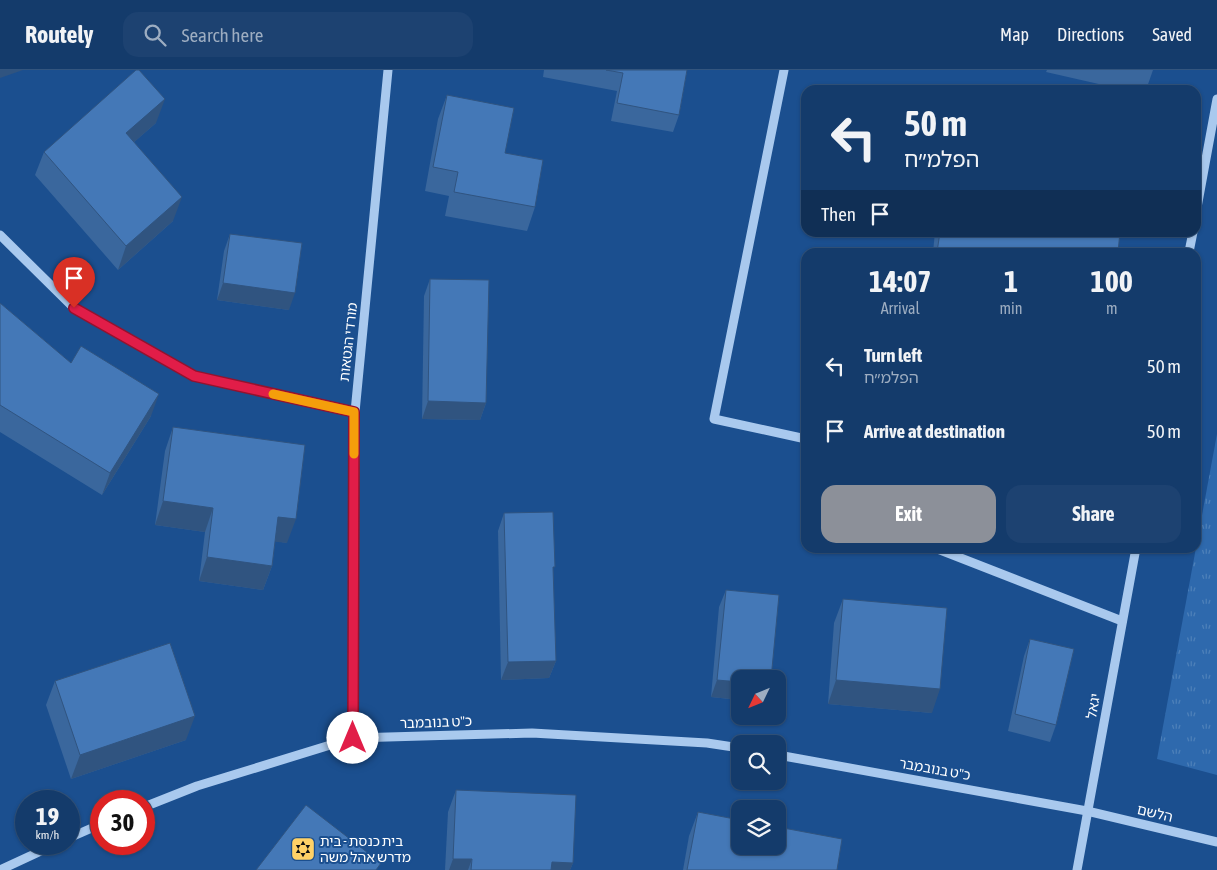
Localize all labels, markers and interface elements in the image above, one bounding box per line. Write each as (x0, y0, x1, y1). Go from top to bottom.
search box (123, 12, 473, 57)
text: Routely (25, 21, 93, 48)
icon: search (141, 21, 169, 49)
text: Search here (181, 24, 263, 46)
text: Map (1000, 24, 1029, 45)
text: Directions (1057, 24, 1124, 45)
text: Saved (1152, 24, 1192, 45)
text: 50 m (904, 103, 967, 143)
icon: left (821, 105, 886, 170)
text: הפלמ״ח (904, 146, 979, 172)
icon: arrive (866, 200, 894, 228)
text: Then (821, 203, 856, 225)
pin (53, 257, 95, 308)
icon: arrive (60, 264, 88, 292)
text: 14:07 (869, 264, 931, 298)
text: 1 (1004, 264, 1018, 298)
text: 100 (1091, 264, 1133, 298)
text: Arrival (881, 299, 920, 317)
text: min (1000, 299, 1023, 317)
text: m (1106, 299, 1118, 317)
street label: מורדי הגטאות (336, 302, 360, 382)
text: Turn left (864, 344, 922, 366)
icon: left (821, 352, 849, 380)
text: 50 m (1147, 355, 1181, 377)
text: הפלמ״ח (864, 368, 919, 386)
icon: arrive (821, 417, 849, 445)
text: Arrive at destination (864, 420, 1005, 442)
text: 50 m (1147, 420, 1181, 442)
button: Exit (821, 485, 996, 543)
button: Share (1006, 485, 1181, 543)
north arrow (731, 670, 786, 725)
map controls (731, 670, 786, 855)
street label: יגאל (1083, 692, 1103, 720)
position arrow (326, 711, 378, 763)
street label: כ"ט בנובמבר (400, 713, 472, 731)
button: search (731, 735, 786, 790)
street label: כ"ט בנובמבר (898, 755, 972, 783)
speed limit sign: 30 (90, 790, 155, 855)
button: layers (731, 800, 786, 855)
street label: הלשם (1136, 801, 1174, 825)
text: 19 (36, 802, 59, 830)
text: km/h (36, 828, 59, 842)
place label: בית כנסת - בית מדרש אהל משה (320, 833, 411, 865)
synagogue icon: בית כנסת - בית מדרש אהל משה (290, 836, 316, 862)

